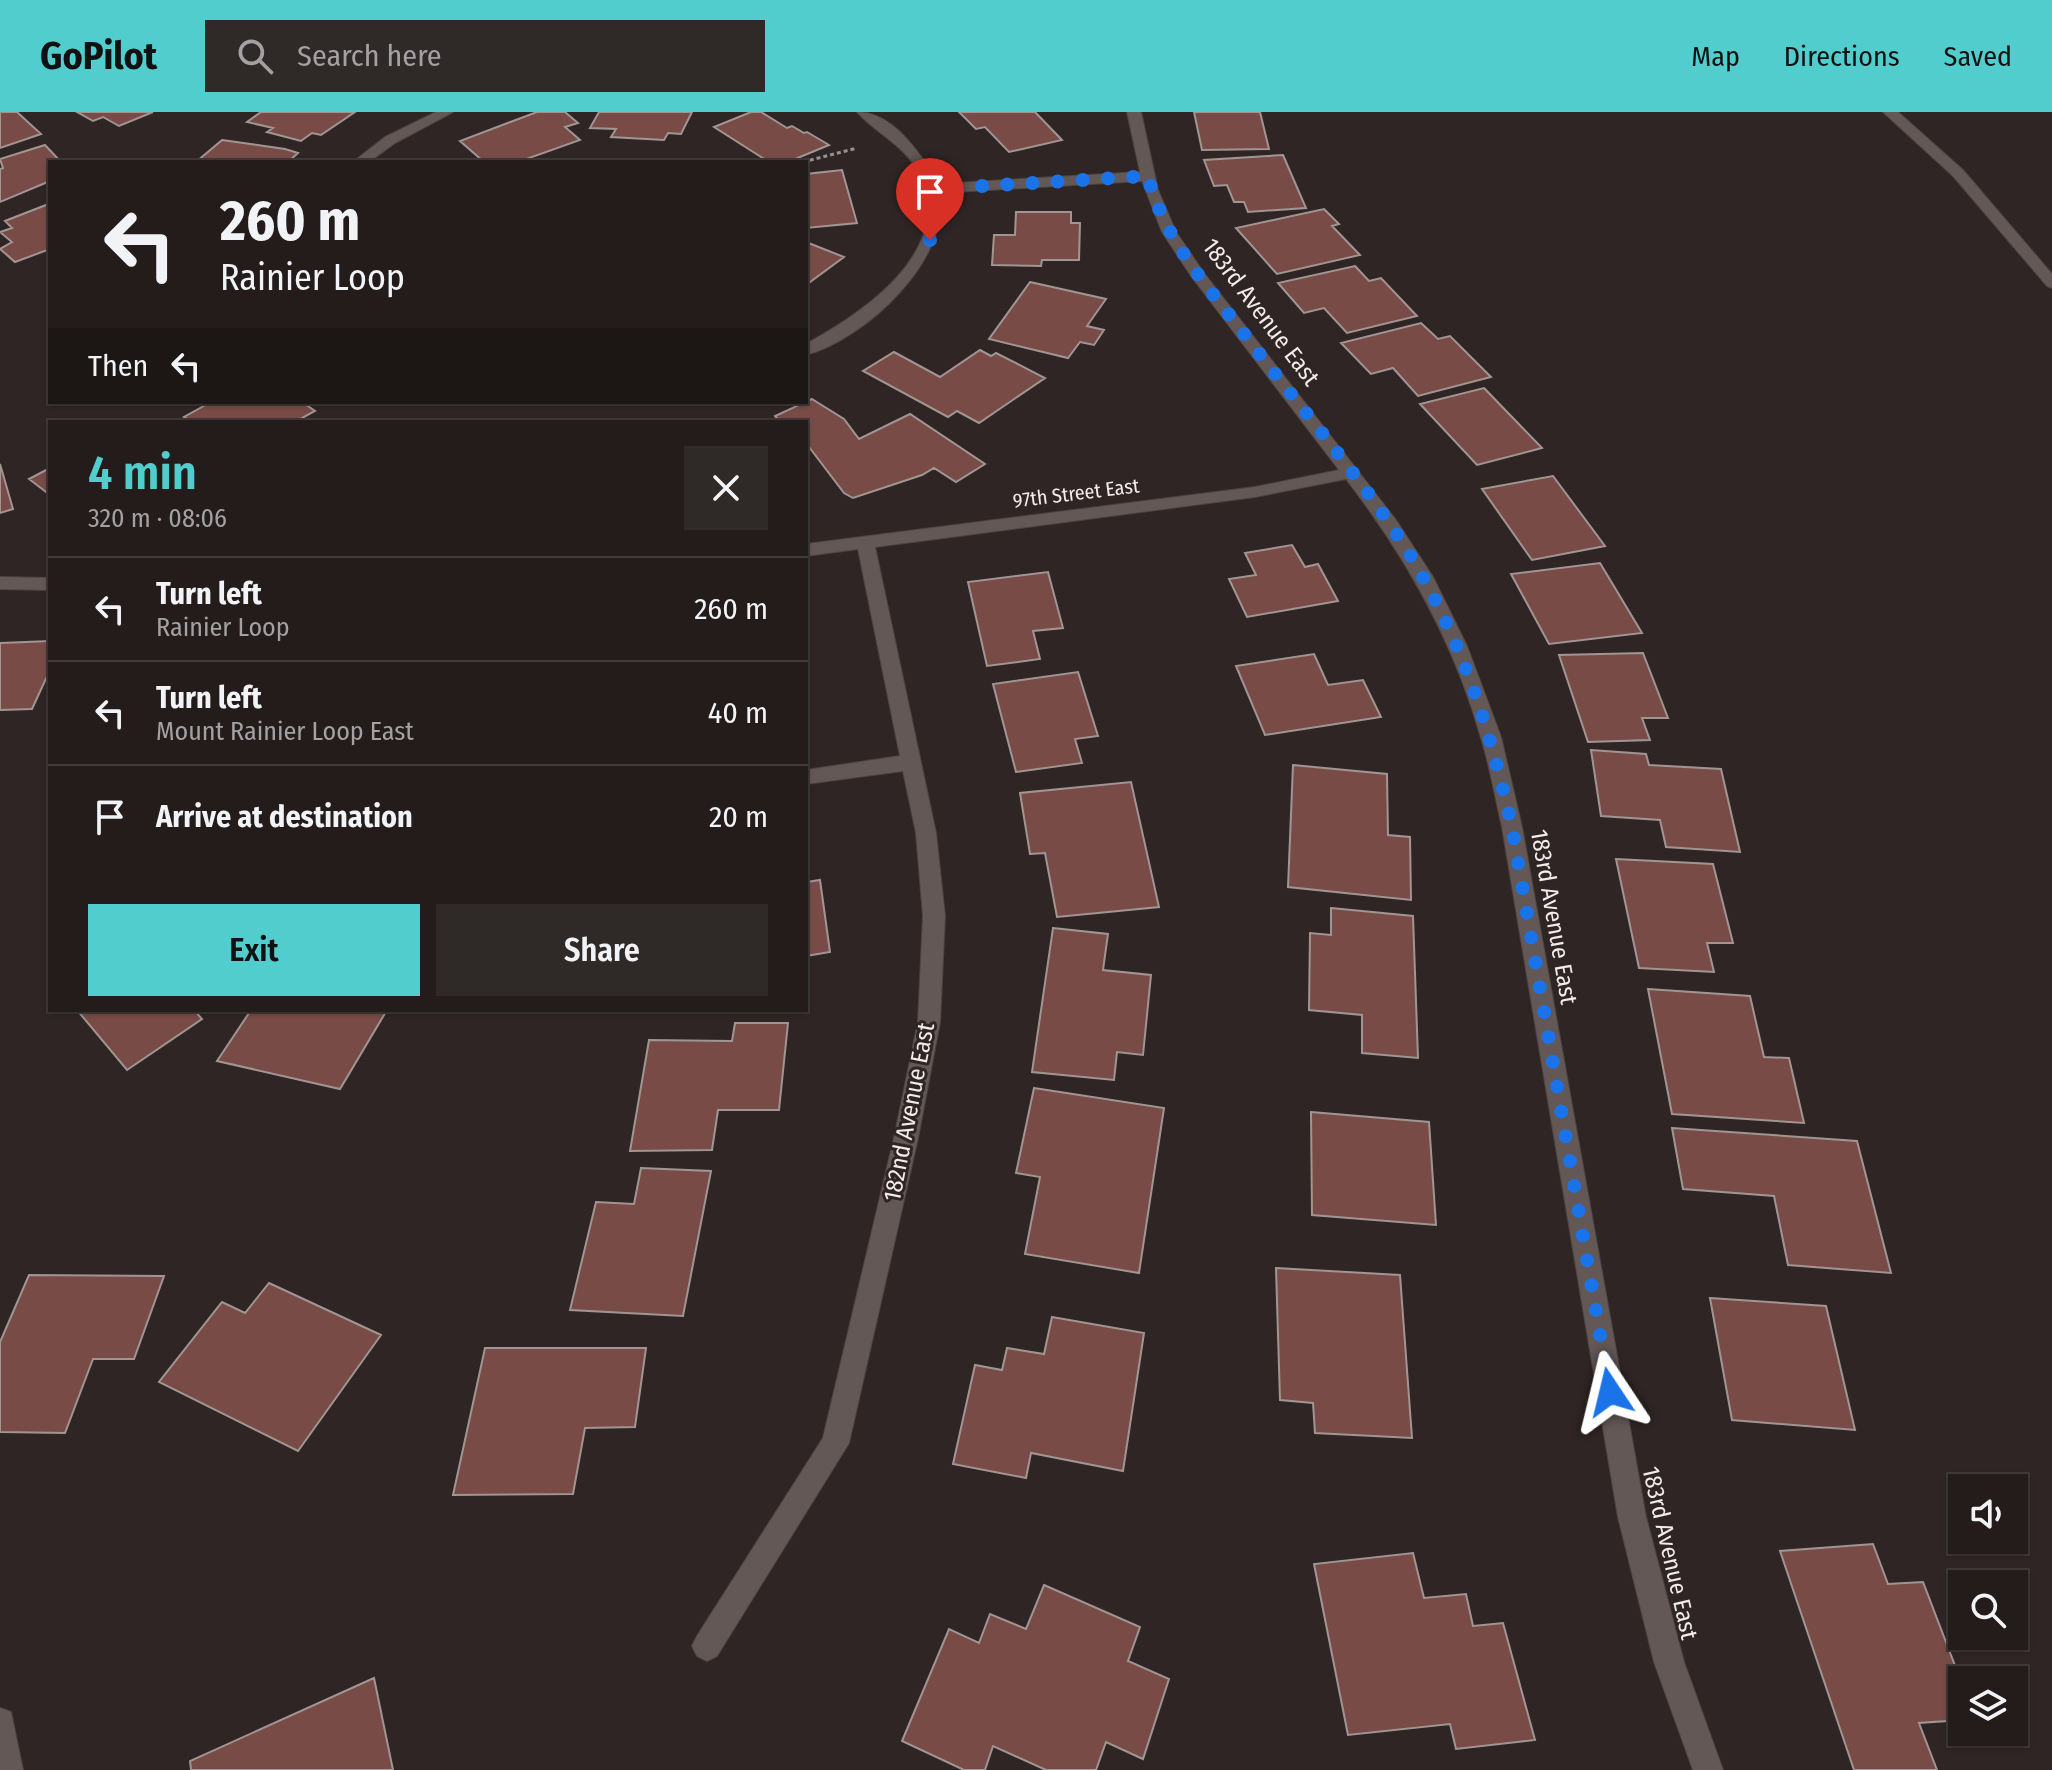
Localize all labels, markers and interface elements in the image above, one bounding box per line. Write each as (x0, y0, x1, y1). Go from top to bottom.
search box (205, 20, 765, 92)
text: GoPilot (40, 33, 157, 79)
icon: search (233, 34, 277, 78)
text: Search here (297, 38, 442, 74)
text: Map (1691, 40, 1740, 73)
text: Directions (1784, 40, 1900, 73)
text: Saved (1944, 40, 2012, 73)
pin (896, 158, 964, 240)
icon: arrive (908, 170, 952, 214)
text: 260 m (220, 188, 360, 255)
icon: left (88, 192, 192, 296)
street label: 183rd Avenue East (1197, 233, 1325, 391)
text: Rainier Loop (220, 256, 405, 300)
icon: left (164, 344, 208, 388)
text: Then (88, 348, 148, 384)
text: 4 min (88, 444, 197, 502)
button: close (684, 446, 768, 530)
street label: 97th Street East (1011, 473, 1141, 513)
text: 320 m · 08:06 (88, 503, 227, 534)
text: Turn left (156, 576, 262, 612)
icon: left (88, 587, 132, 631)
text: 260 m (694, 591, 768, 627)
text: Rainier Loop (156, 612, 290, 643)
text: Turn left (156, 680, 262, 716)
icon: left (88, 691, 132, 735)
text: 40 m (708, 695, 768, 731)
text: Mount Rainier Loop East (156, 716, 414, 747)
icon: arrive (88, 795, 132, 839)
text: Arrive at destination (156, 799, 413, 835)
text: 20 m (709, 799, 768, 835)
street label: 183rd Avenue East (1525, 828, 1583, 1007)
button: Exit (88, 904, 420, 996)
button: Share (436, 904, 768, 996)
street label: 182nd Avenue East (878, 1020, 940, 1204)
position arrow (1568, 1350, 1652, 1434)
street label: 183rd Avenue East (1636, 1464, 1704, 1642)
map controls (1948, 1474, 2028, 1746)
button: sound (1948, 1474, 2028, 1554)
button: search (1948, 1570, 2028, 1650)
button: layers (1948, 1666, 2028, 1746)

